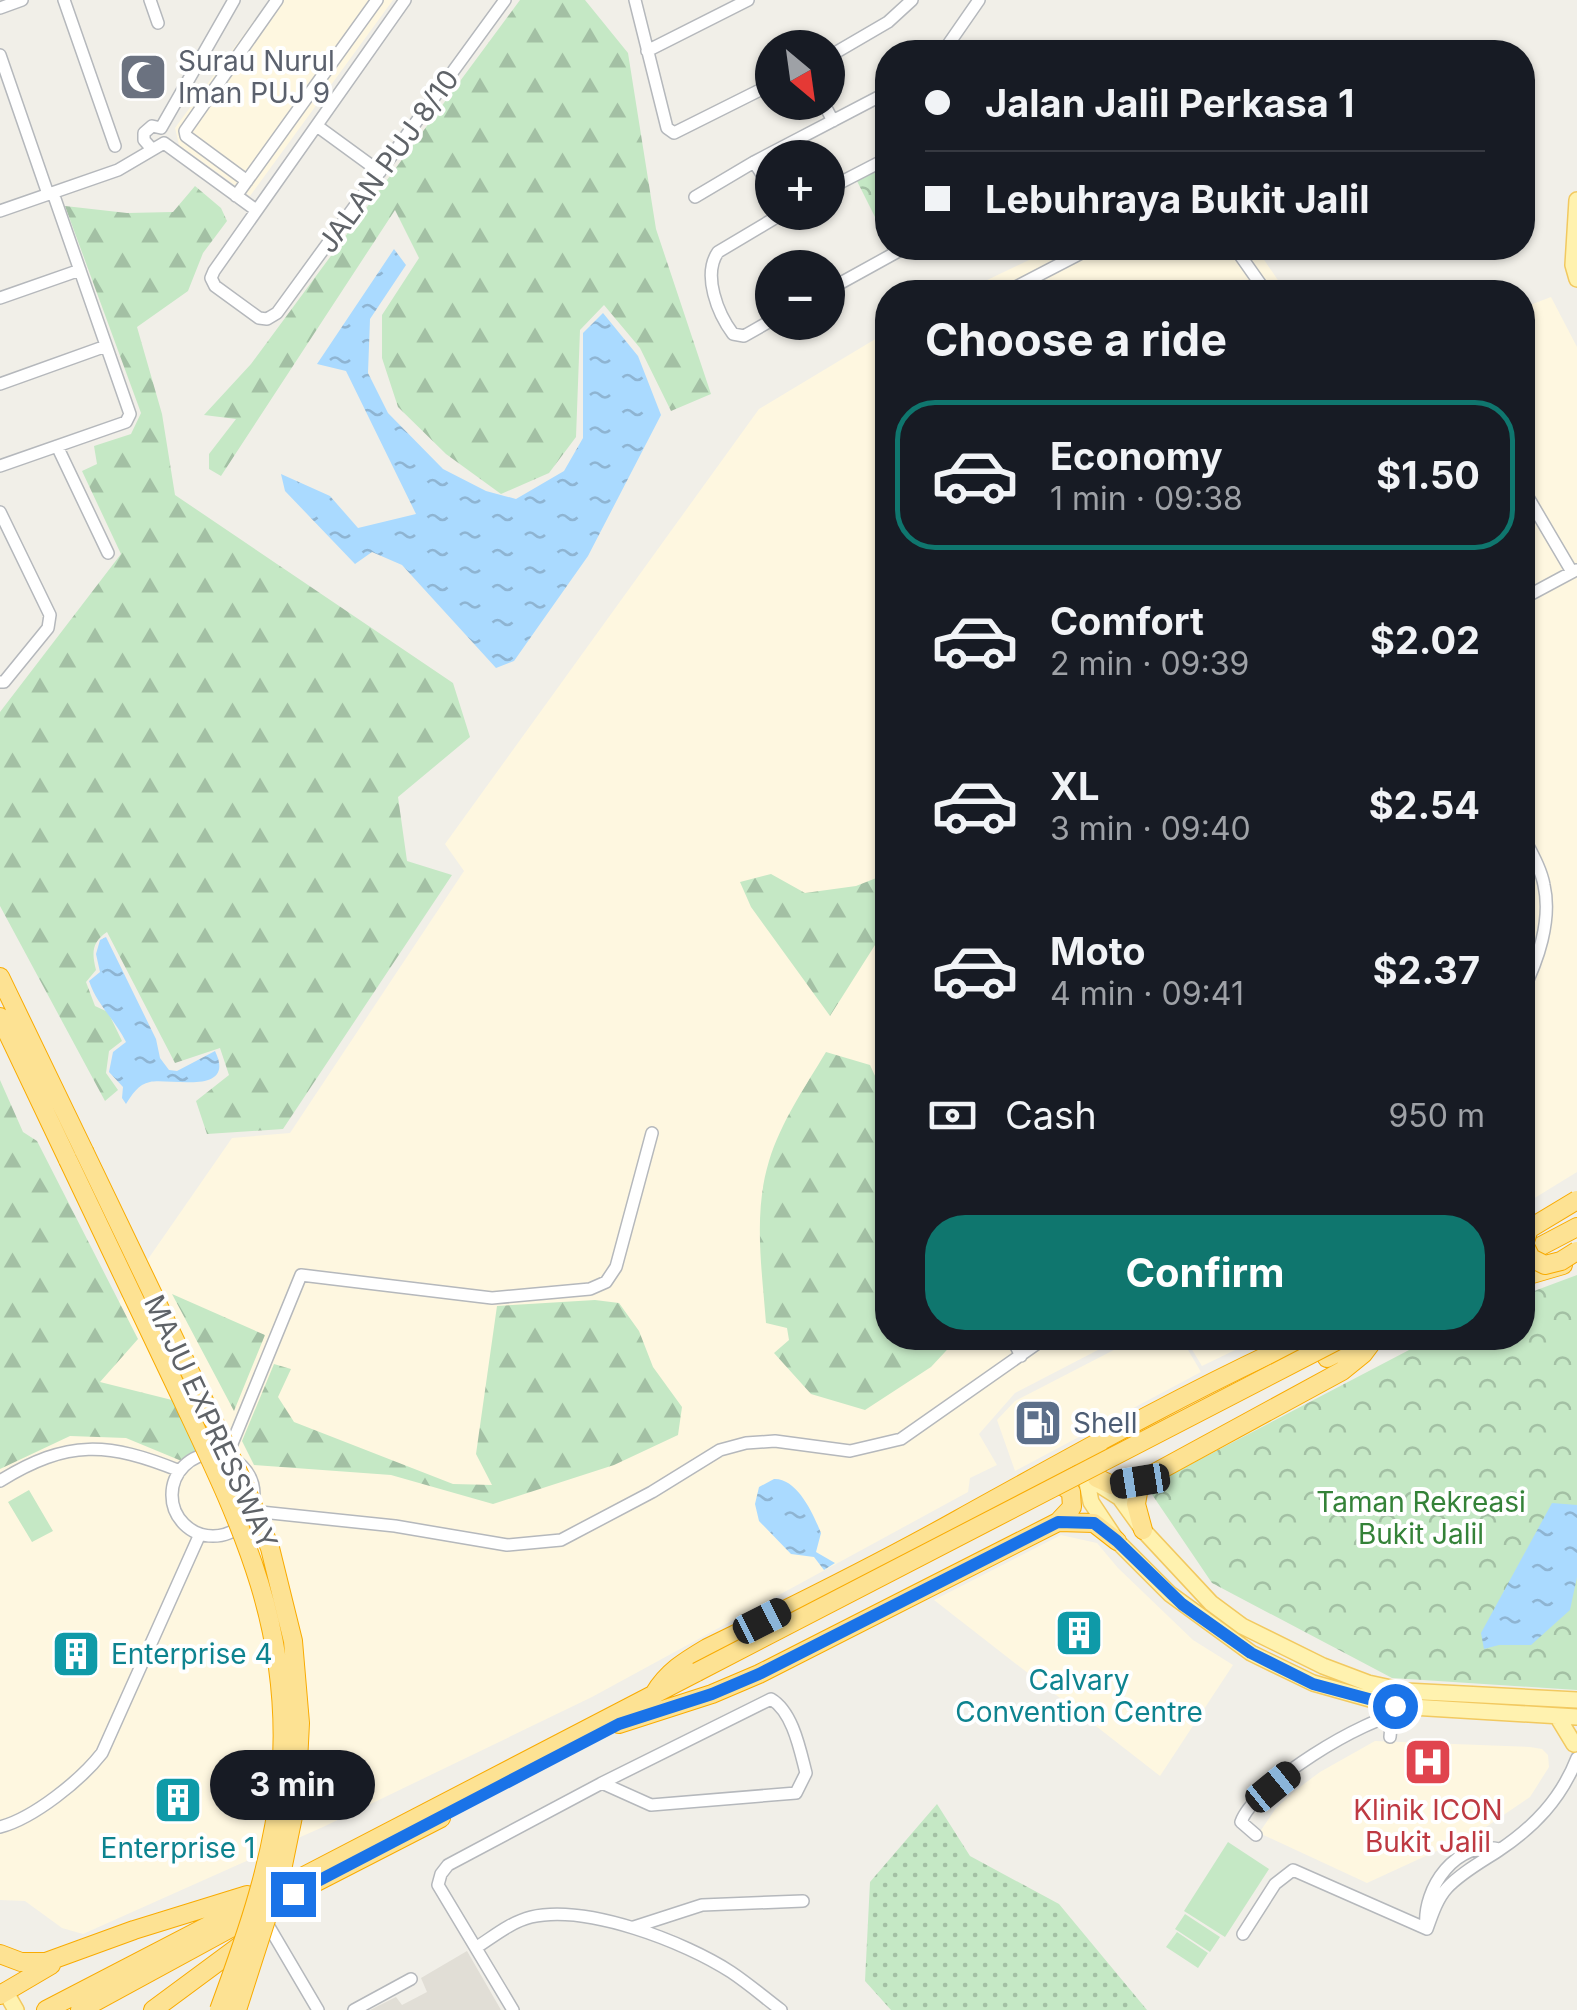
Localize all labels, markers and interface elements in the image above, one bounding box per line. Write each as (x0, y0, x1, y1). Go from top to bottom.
north arrow (755, 30, 845, 120)
map controls (755, 30, 845, 340)
place label: Surau Nurul Iman PUJ 9 (178, 44, 335, 110)
mosque icon: Surau Nurul Iman PUJ 9 (117, 51, 169, 103)
street label: JALAN PUJ 8/10 (310, 63, 466, 259)
text: Jalan Jalil Perkasa 1 (985, 80, 1354, 126)
button: + (755, 140, 845, 230)
text: Lebuhraya Bukit Jalil (985, 176, 1370, 222)
button: − (755, 250, 845, 340)
text: Choose a ride (925, 312, 1227, 367)
icon: car (930, 430, 1020, 520)
text: Economy (1050, 433, 1223, 479)
text: $1.50 (1376, 452, 1480, 498)
text: 1 min · 09:38 (1050, 479, 1243, 518)
icon: car (930, 595, 1020, 685)
text: Comfort (1050, 598, 1204, 644)
text: $2.02 (1370, 617, 1480, 663)
text: 2 min · 09:39 (1050, 644, 1249, 683)
icon: car (930, 760, 1020, 850)
text: XL (1050, 763, 1100, 809)
text: $2.54 (1369, 782, 1480, 828)
text: 3 min · 09:40 (1050, 809, 1251, 848)
icon: car (930, 925, 1020, 1015)
text: Moto (1050, 928, 1146, 974)
text: $2.37 (1373, 947, 1480, 993)
text: 4 min · 09:41 (1050, 974, 1244, 1013)
icon: cash (925, 1088, 980, 1143)
text: Cash (1005, 1092, 1097, 1138)
text: 950 m (1388, 1096, 1485, 1135)
button: Confirm (925, 1215, 1485, 1330)
street label: MAJU EXPRESSWAY (137, 1290, 285, 1554)
fuel station icon: Shell (1012, 1397, 1064, 1449)
place label: Shell (1073, 1406, 1137, 1440)
car (1108, 1461, 1172, 1501)
park label: Taman Rekreasi Bukit Jalil (1316, 1485, 1526, 1551)
car (728, 1594, 796, 1648)
building icon: Calvary Convention Centre (1053, 1607, 1105, 1659)
building icon: Enterprise 4 (50, 1628, 102, 1680)
place label: Enterprise 4 (111, 1637, 273, 1671)
place label: Calvary Convention Centre (955, 1663, 1203, 1729)
route start (1373, 1684, 1418, 1729)
hospital icon: Klinik ICON Bukit Jalil (1402, 1736, 1454, 1788)
callout: 3 min (210, 1749, 376, 1819)
car (1240, 1756, 1306, 1818)
text: 3 min (249, 1765, 336, 1804)
building icon: Enterprise 1 (152, 1774, 204, 1826)
place label: Klinik ICON Bukit Jalil (1353, 1793, 1503, 1859)
place label: Enterprise 1 (101, 1831, 255, 1865)
route end (271, 1872, 316, 1917)

